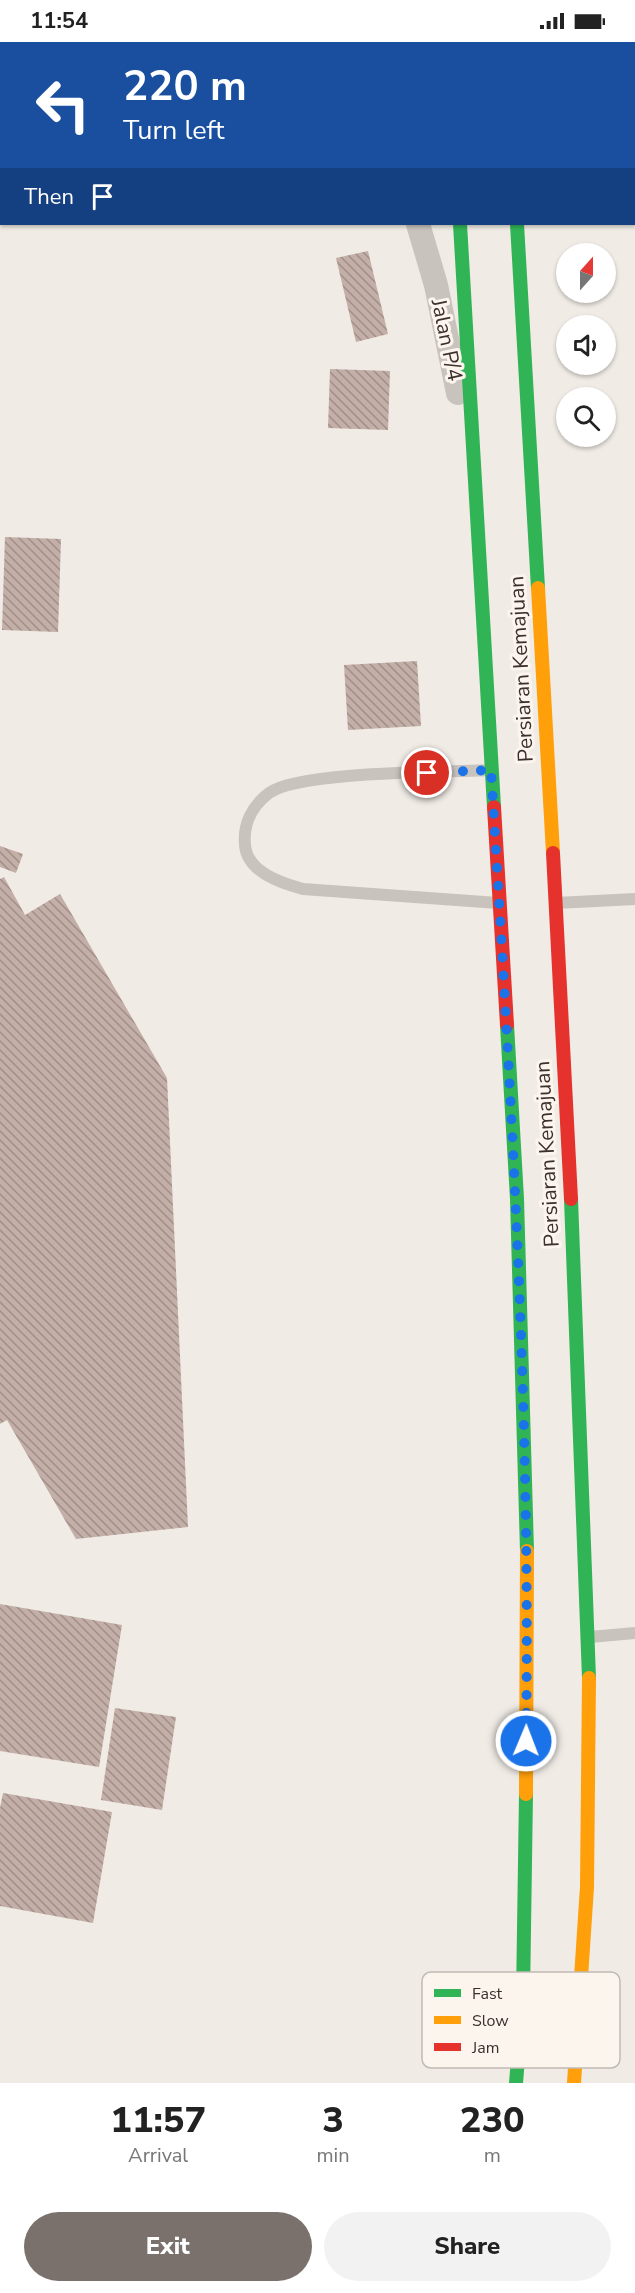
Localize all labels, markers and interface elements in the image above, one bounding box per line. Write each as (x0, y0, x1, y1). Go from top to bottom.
text: 11:54 (30, 6, 88, 36)
text: 220 m (123, 58, 247, 115)
icon: left (24, 66, 102, 144)
text: Turn left (123, 112, 224, 149)
icon: arrive (86, 180, 119, 213)
text: Then (24, 182, 74, 212)
north arrow (556, 243, 616, 303)
map controls (556, 243, 616, 447)
street label: Jalan P/4 (424, 295, 469, 384)
button: sound (556, 315, 616, 375)
button: search (556, 387, 616, 447)
street label: Persiaran Kemajuan (502, 575, 540, 763)
pin (401, 747, 452, 798)
icon: arrive (410, 756, 443, 789)
street label: Persiaran Kemajuan (528, 1060, 566, 1248)
position arrow (494, 1709, 558, 1773)
legend (422, 1972, 620, 2068)
text: Fast (472, 1983, 503, 2005)
text: Slow (472, 2010, 509, 2032)
text: Jam (471, 2037, 499, 2059)
text: 11:57 (110, 2096, 206, 2145)
text: 3 (322, 2096, 344, 2145)
text: 230 (460, 2096, 525, 2145)
text: Arrival (128, 2142, 188, 2169)
text: min (316, 2142, 350, 2169)
text: m (484, 2142, 501, 2169)
button: Exit (24, 2212, 312, 2281)
button: Share (324, 2212, 611, 2281)

